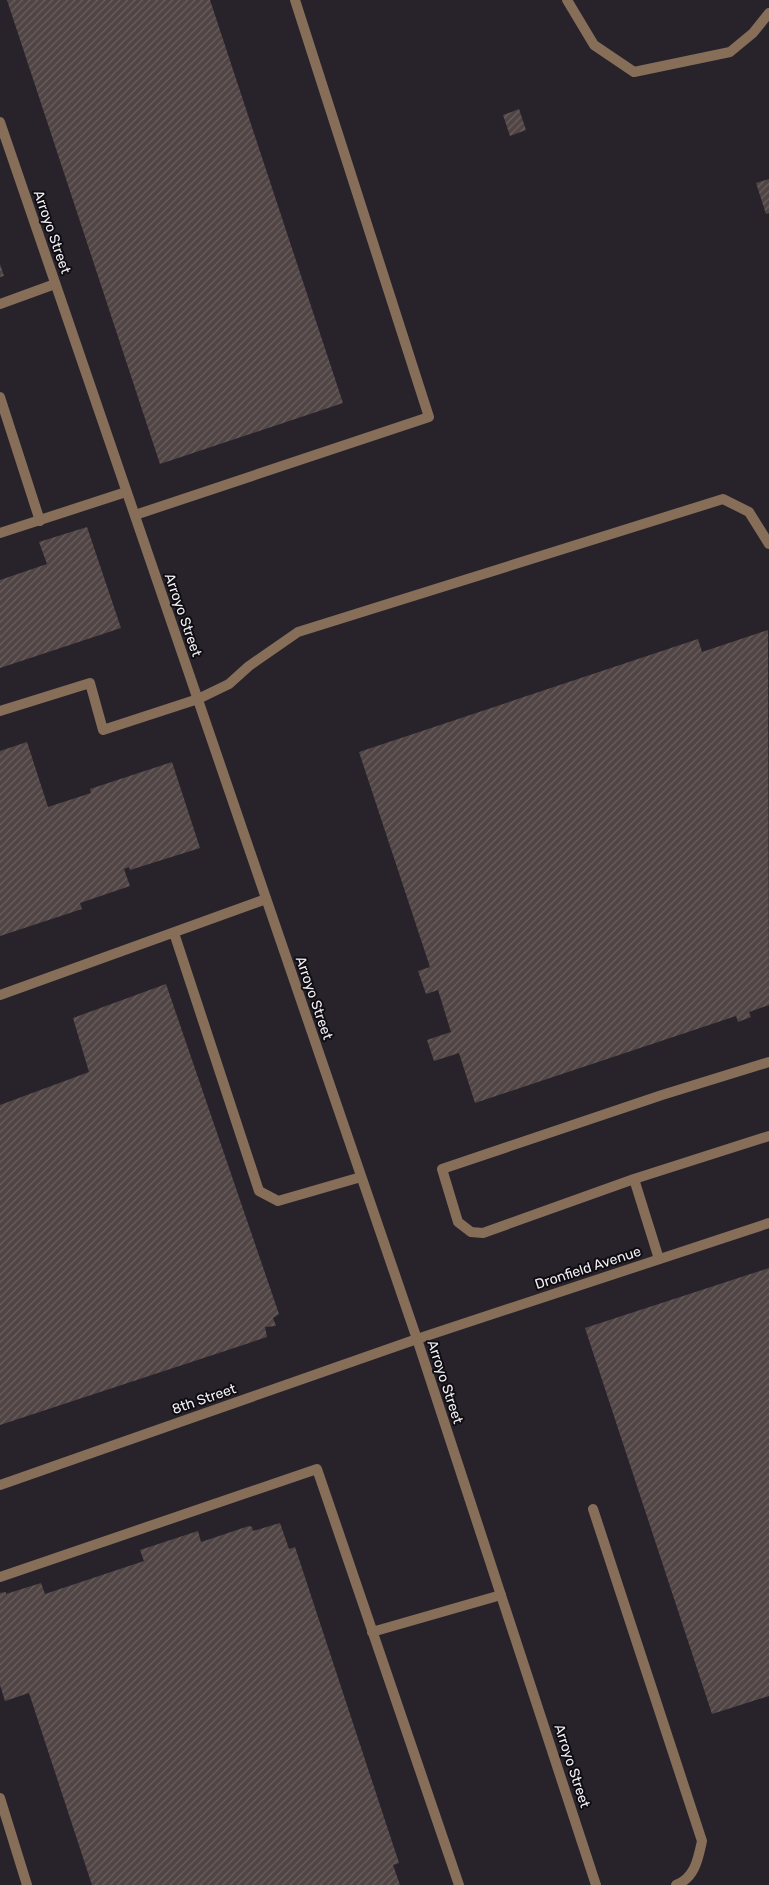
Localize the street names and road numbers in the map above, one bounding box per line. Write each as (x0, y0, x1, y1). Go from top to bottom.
street label: Arroyo Street (30, 188, 74, 276)
street label: Arroyo Street (161, 571, 205, 659)
street label: Arroyo Street (292, 954, 336, 1042)
street label: Dronfield Avenue (533, 1243, 643, 1293)
street label: Arroyo Street (423, 1338, 467, 1427)
street label: 8th Street (170, 1380, 239, 1418)
street label: Arroyo Street (550, 1722, 594, 1811)

